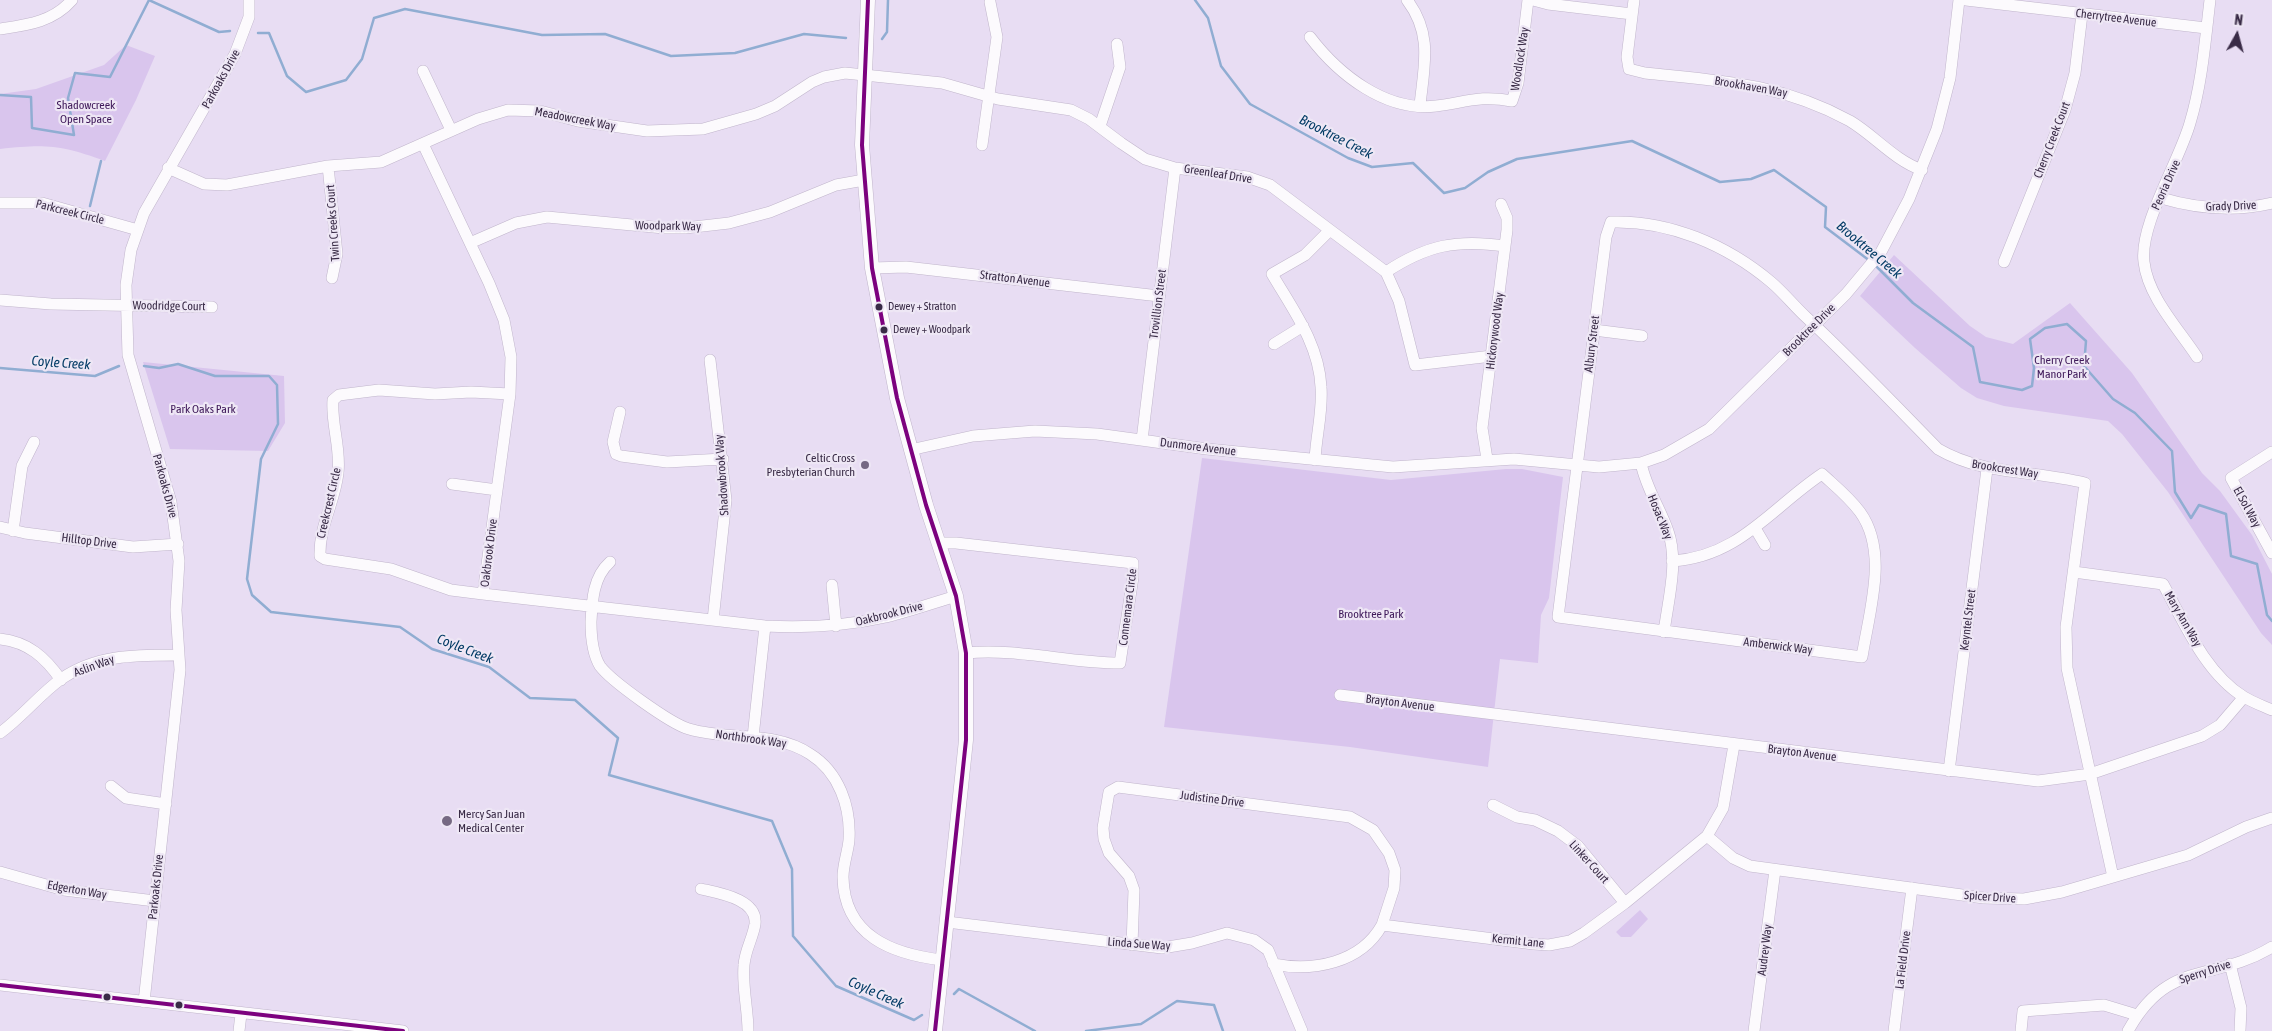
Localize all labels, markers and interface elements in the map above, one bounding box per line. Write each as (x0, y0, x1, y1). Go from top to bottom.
street label: Cherrytree Avenue (2075, 6, 2157, 30)
north arrow (2212, 10, 2262, 60)
text: N (2234, 12, 2244, 29)
street label: Woodlock Way (1508, 26, 1532, 92)
street label: Parkoaks Drive (199, 47, 243, 111)
street label: Brookhaven Way (1713, 74, 1789, 100)
park label: Shadowcreek Open Space (57, 98, 115, 126)
street label: Cherry Creek Court (2031, 100, 2073, 180)
street label: Meadowcreek Way (533, 104, 617, 134)
water label: Brooktree Creek (1296, 111, 1376, 163)
street label: Peoria Drive (2149, 158, 2183, 212)
street label: Greenleaf Drive (1183, 162, 1253, 186)
street label: Twin Creeks Court (323, 184, 343, 262)
street label: Parkcreek Circle (34, 197, 106, 227)
street label: Grady Drive (2205, 198, 2257, 214)
street label: Woodpark Way (635, 218, 701, 234)
water label: Brooktree Creek (1833, 218, 1905, 282)
street label: Stratton Avenue (979, 268, 1051, 290)
street label: Trovillion Street (1147, 268, 1169, 340)
street label: Hickorywood Way (1483, 291, 1507, 371)
street label: Woodridge Court (132, 298, 206, 314)
place label: Dewey + Stratton (888, 300, 956, 314)
street label: Brooktree Drive (1780, 301, 1838, 359)
marker: Dewey + Stratton (874, 302, 884, 312)
street label: Albury Street (1581, 315, 1603, 373)
place label: Dewey + Woodpark (893, 323, 970, 337)
marker: Dewey + Woodpark (879, 325, 889, 335)
water label: Coyle Creek (31, 353, 91, 373)
park label: Cherry Creek Manor Park (2034, 353, 2090, 381)
park label: Park Oaks Park (170, 402, 236, 416)
street label: Shadowbrook Way (712, 434, 732, 516)
street label: Dunmore Avenue (1159, 435, 1237, 459)
place label: Celtic Cross Presbyterian Church (766, 451, 855, 479)
street label: Parkoaks Drive (150, 453, 180, 519)
street label: Brookcrest Way (1971, 457, 2039, 481)
marker: Celtic Cross Presbyterian Church (859, 459, 871, 471)
street label: Creekcrest Circle (314, 466, 344, 540)
street label: El Sol Way (2230, 484, 2264, 530)
street label: Hosac Way (1644, 492, 1676, 542)
street label: Oakbrook Drive (478, 518, 500, 588)
street label: Hilltop Drive (60, 530, 118, 552)
street label: Connemara Circle (1116, 568, 1140, 646)
street label: Keyntel Street (1957, 589, 1979, 651)
street label: Mary Ann Way (2161, 589, 2205, 649)
street label: Oakbrook Drive (854, 599, 924, 629)
park label: Brooktree Park (1338, 607, 1404, 621)
water label: Coyle Creek (435, 631, 495, 667)
street label: Amberwick Way (1743, 635, 1813, 657)
street label: Aslin Way (72, 652, 116, 680)
street label: Brayton Avenue (1365, 692, 1435, 714)
street label: Northbrook Way (714, 727, 788, 751)
street label: Brayton Avenue (1767, 742, 1837, 764)
street label: Judistine Drive (1179, 788, 1245, 810)
place label: Mercy San Juan Medical Center (458, 807, 525, 835)
marker: Mercy San Juan Medical Center (440, 814, 454, 828)
street label: Linker Court (1566, 838, 1612, 886)
street label: Parkoaks Drive (145, 854, 167, 920)
street label: Edgerton Way (46, 878, 108, 902)
street label: Spicer Drive (1964, 888, 2016, 906)
street label: Audrey Way (1755, 923, 1775, 977)
street label: La Field Drive (1892, 930, 1914, 990)
street label: Kermit Lane (1491, 931, 1545, 951)
street label: Linda Sue Way (1107, 935, 1171, 953)
street label: Sperry Drive (2178, 957, 2232, 987)
water label: Coyle Creek (846, 973, 906, 1013)
unlabelled marker (102, 992, 112, 1002)
unlabelled marker (174, 1000, 184, 1010)

